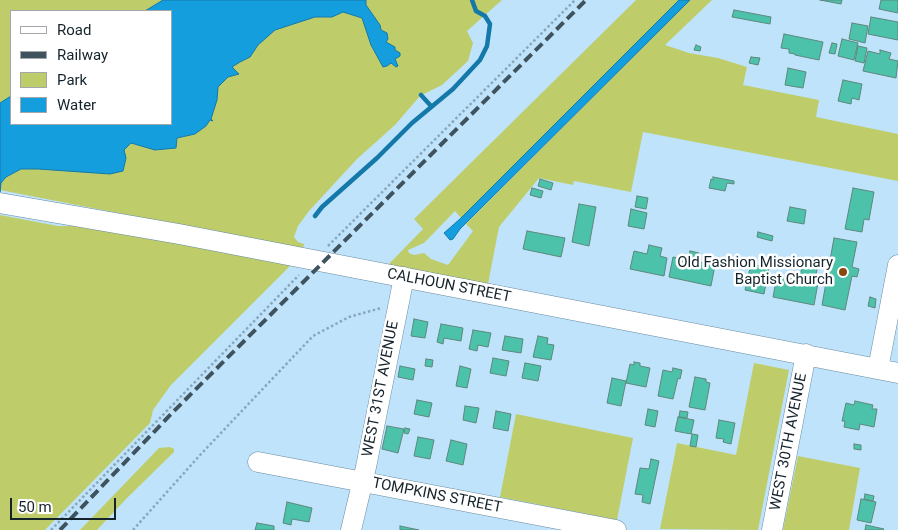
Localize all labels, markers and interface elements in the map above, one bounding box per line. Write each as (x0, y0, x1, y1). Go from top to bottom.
legend (10, 10, 172, 125)
text: Road (57, 21, 91, 39)
text: Railway (57, 46, 108, 64)
text: Park (57, 71, 87, 89)
text: Water (57, 96, 96, 114)
place label: Old Fashion Missionary Baptist Church (677, 254, 833, 289)
street label: CALHOUN STREET (385, 265, 513, 307)
marker: Old Fashion Missionary Baptist Church (837, 266, 849, 278)
street label: WEST 31ST AVENUE (359, 320, 403, 458)
street label: WEST 30TH AVENUE (767, 372, 811, 512)
street label: TOMPKINS STREET (371, 475, 503, 517)
scale bar (12, 488, 119, 520)
text: 50 m (18, 498, 52, 516)

